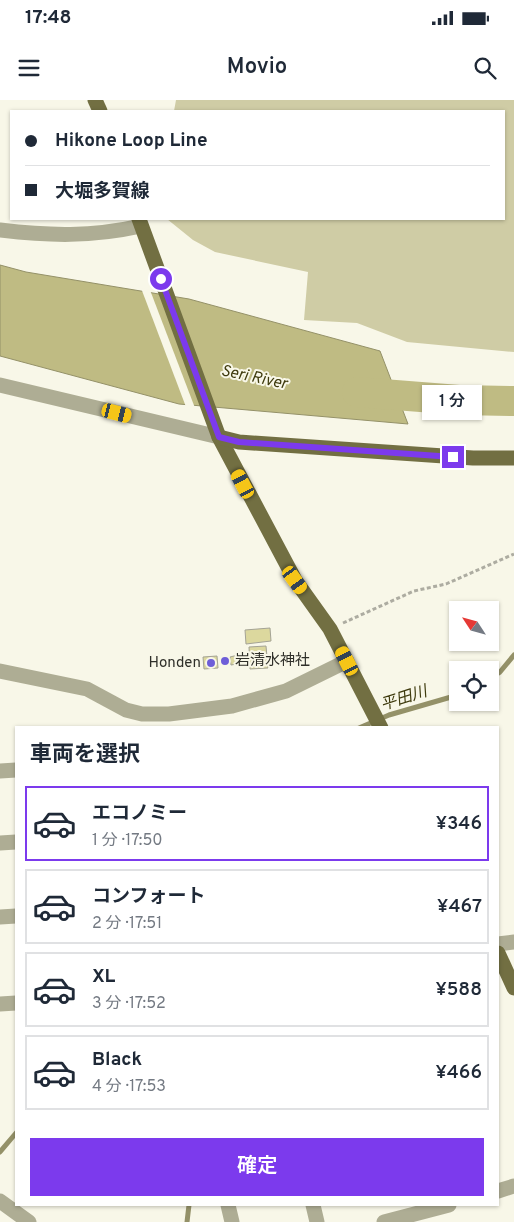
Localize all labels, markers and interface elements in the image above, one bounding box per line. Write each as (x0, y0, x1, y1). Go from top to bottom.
text: 17:48 (25, 6, 72, 30)
icon: menu (15, 54, 43, 82)
text: Movio (227, 54, 287, 81)
icon: search (471, 54, 499, 82)
text: Hikone Loop Line (55, 129, 208, 153)
text: 大堀多賀線 (55, 180, 150, 204)
route start (150, 268, 172, 290)
water label: Seri River (219, 361, 291, 395)
callout: 1 分 (423, 384, 483, 420)
text: 1 分 (439, 392, 465, 412)
car (100, 402, 133, 424)
route end (442, 446, 464, 468)
car (229, 467, 256, 501)
car (280, 563, 309, 597)
north arrow (449, 601, 499, 651)
map controls (449, 601, 499, 711)
car (333, 644, 360, 678)
place label: 岩清水神社 (235, 652, 310, 671)
place label: Honden (148, 654, 201, 673)
marker: 岩清水神社 (219, 655, 231, 667)
marker: Honden (205, 657, 217, 669)
button: locate (449, 661, 499, 711)
water label: 平田川 (378, 681, 432, 716)
text: 車両を選択 (30, 742, 140, 769)
icon: car (32, 801, 77, 846)
text: エコノミー (92, 802, 187, 826)
text: ¥346 (436, 812, 482, 836)
text: 1 分 · 17:50 (92, 831, 163, 851)
icon: car (32, 884, 77, 929)
text: コンフォート (92, 885, 205, 909)
text: ¥467 (437, 895, 482, 919)
text: 2 分 · 17:51 (92, 914, 162, 934)
text: XL (92, 965, 115, 989)
icon: car (32, 967, 77, 1012)
text: ¥588 (435, 978, 482, 1002)
text: 3 分 · 17:52 (92, 994, 166, 1014)
text: Black (92, 1048, 142, 1072)
icon: car (32, 1050, 77, 1095)
text: ¥466 (436, 1061, 482, 1085)
text: 4 分 · 17:53 (92, 1077, 166, 1097)
button: 確定 (30, 1138, 484, 1196)

